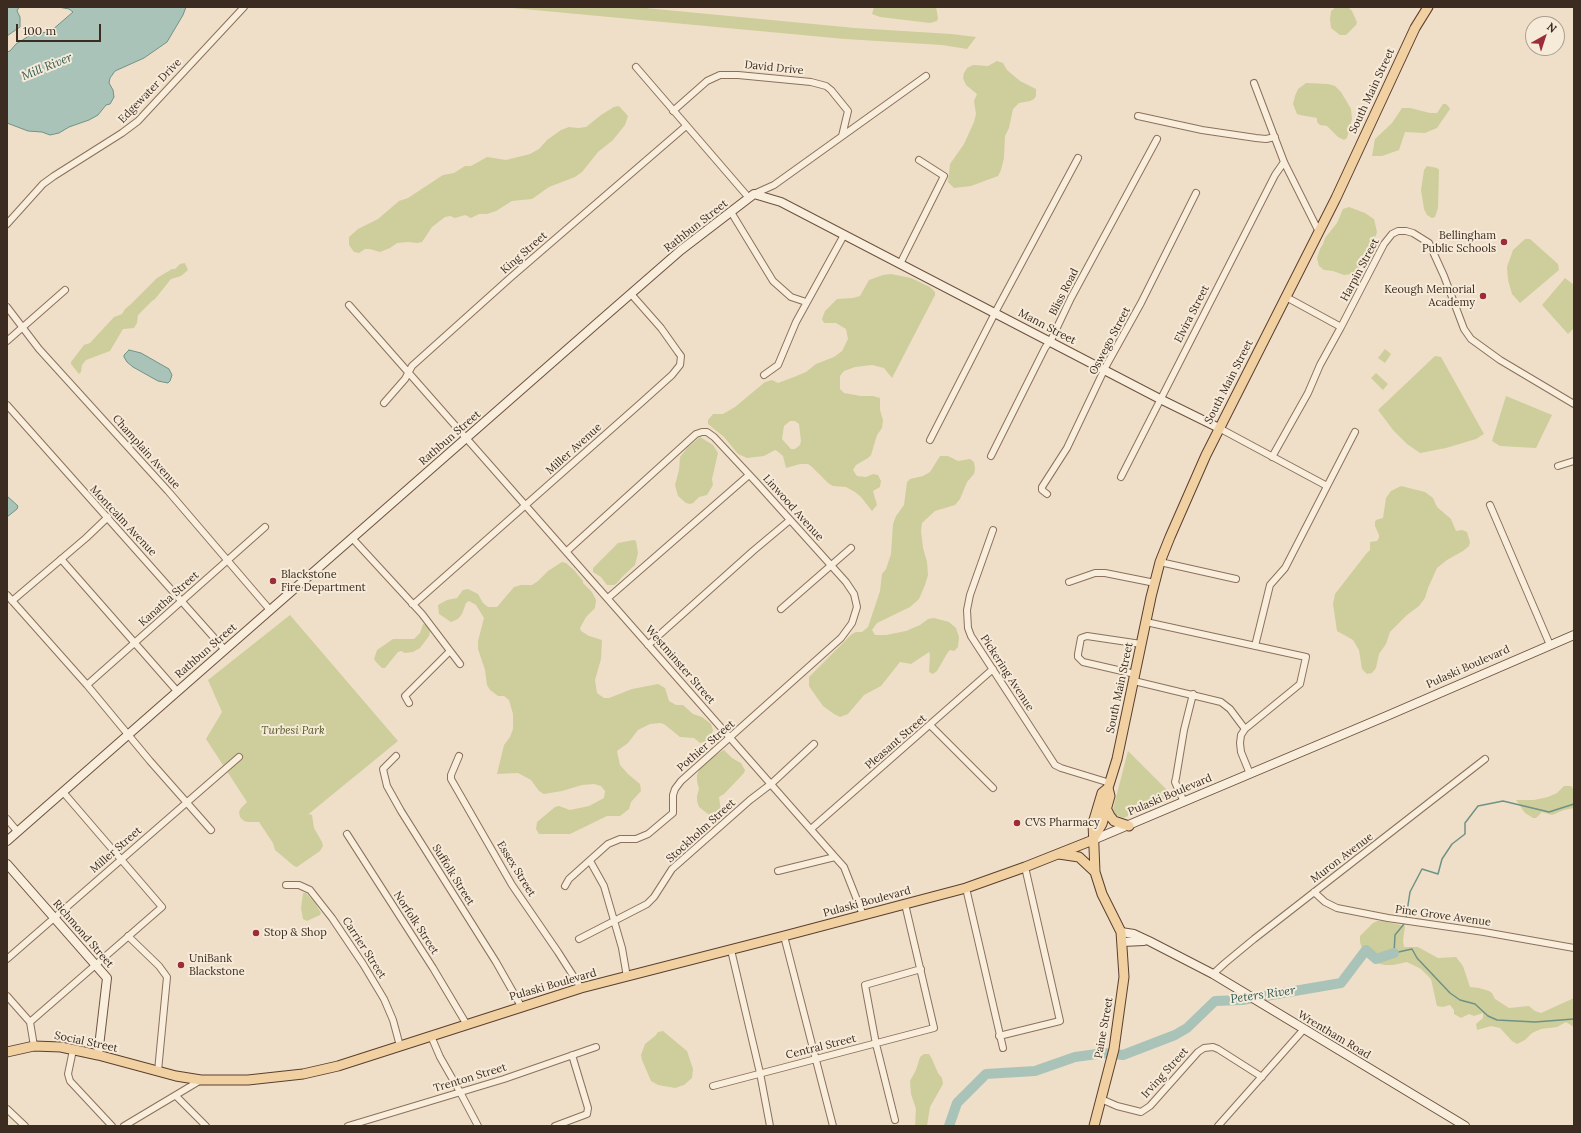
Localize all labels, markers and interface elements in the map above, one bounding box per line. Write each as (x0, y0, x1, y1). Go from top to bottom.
scale bar (18, 16, 103, 42)
north arrow (1525, 16, 1565, 56)
text: N (1544, 19, 1560, 36)
text: 100 m (23, 23, 56, 38)
street label: South Main Street (1346, 46, 1398, 136)
water label: Mill River (19, 50, 75, 84)
street label: Edgewater Drive (116, 56, 184, 126)
street label: David Drive (744, 58, 804, 78)
street label: Rathbun Street (662, 197, 730, 255)
street label: King Street (498, 229, 550, 277)
place label: Bellingham Public Schools (1422, 229, 1496, 255)
street label: Harpin Street (1338, 236, 1382, 304)
marker: Bellingham Public Schools (1499, 237, 1509, 247)
street label: Bliss Road (1046, 266, 1082, 318)
street label: Elvira Street (1172, 283, 1212, 345)
place label: Keough Memorial Academy (1384, 283, 1475, 309)
marker: Keough Memorial Academy (1478, 291, 1488, 301)
street label: Oswego Street (1087, 305, 1133, 377)
street label: Mann Street (1016, 306, 1078, 348)
street label: South Main Street (1202, 338, 1256, 426)
street label: Rathbun Street (417, 408, 483, 468)
street label: Champlain Avenue (109, 412, 183, 492)
street label: Miller Avenue (544, 421, 604, 477)
street label: Linwood Avenue (760, 472, 826, 544)
street label: Montcalm Avenue (87, 483, 159, 559)
place label: Blackstone Fire Department (281, 568, 366, 594)
street label: Kanatha Street (136, 569, 202, 629)
marker: Blackstone Fire Department (268, 576, 278, 586)
street label: Rathbun Street (173, 621, 239, 681)
street label: Westminster Street (642, 623, 718, 707)
street label: Pickering Avenue (977, 632, 1037, 714)
street label: South Main Street (1104, 641, 1136, 735)
street label: Pulaski Boulevard (1424, 643, 1512, 691)
street label: Pleasant Street (863, 712, 929, 772)
street label: Pothier Street (675, 717, 737, 775)
park label: Turbesi Park (261, 724, 325, 738)
street label: Pulaski Boulevard (1126, 771, 1214, 819)
street label: Stockholm Street (664, 796, 738, 866)
place label: CVS Pharmacy (1025, 816, 1100, 830)
marker: CVS Pharmacy (1012, 818, 1022, 828)
street label: Miller Street (88, 824, 144, 876)
street label: Muron Avenue (1308, 830, 1376, 886)
street label: Essex Street (494, 839, 538, 899)
street label: Suffolk Street (429, 842, 477, 908)
street label: Pulaski Boulevard (822, 884, 912, 920)
street label: Norfolk Street (391, 889, 441, 957)
street label: Richmond Street (50, 897, 116, 971)
street label: Pine Grove Avenue (1394, 903, 1492, 929)
street label: Carrier Street (339, 915, 389, 981)
place label: Stop & Shop (264, 926, 327, 940)
marker: Stop & Shop (251, 928, 261, 938)
place label: UniBank Blackstone (189, 952, 245, 978)
marker: UniBank Blackstone (176, 960, 186, 970)
street label: Pulaski Boulevard (508, 966, 598, 1004)
water label: Peters River (1230, 983, 1296, 1007)
street label: Paine Street (1092, 996, 1116, 1060)
street label: Wrentham Road (1295, 1008, 1373, 1062)
street label: Social Street (53, 1029, 119, 1055)
street label: Central Street (785, 1032, 857, 1062)
street label: Irving Street (1139, 1045, 1191, 1101)
street label: Trenton Street (432, 1061, 508, 1095)

